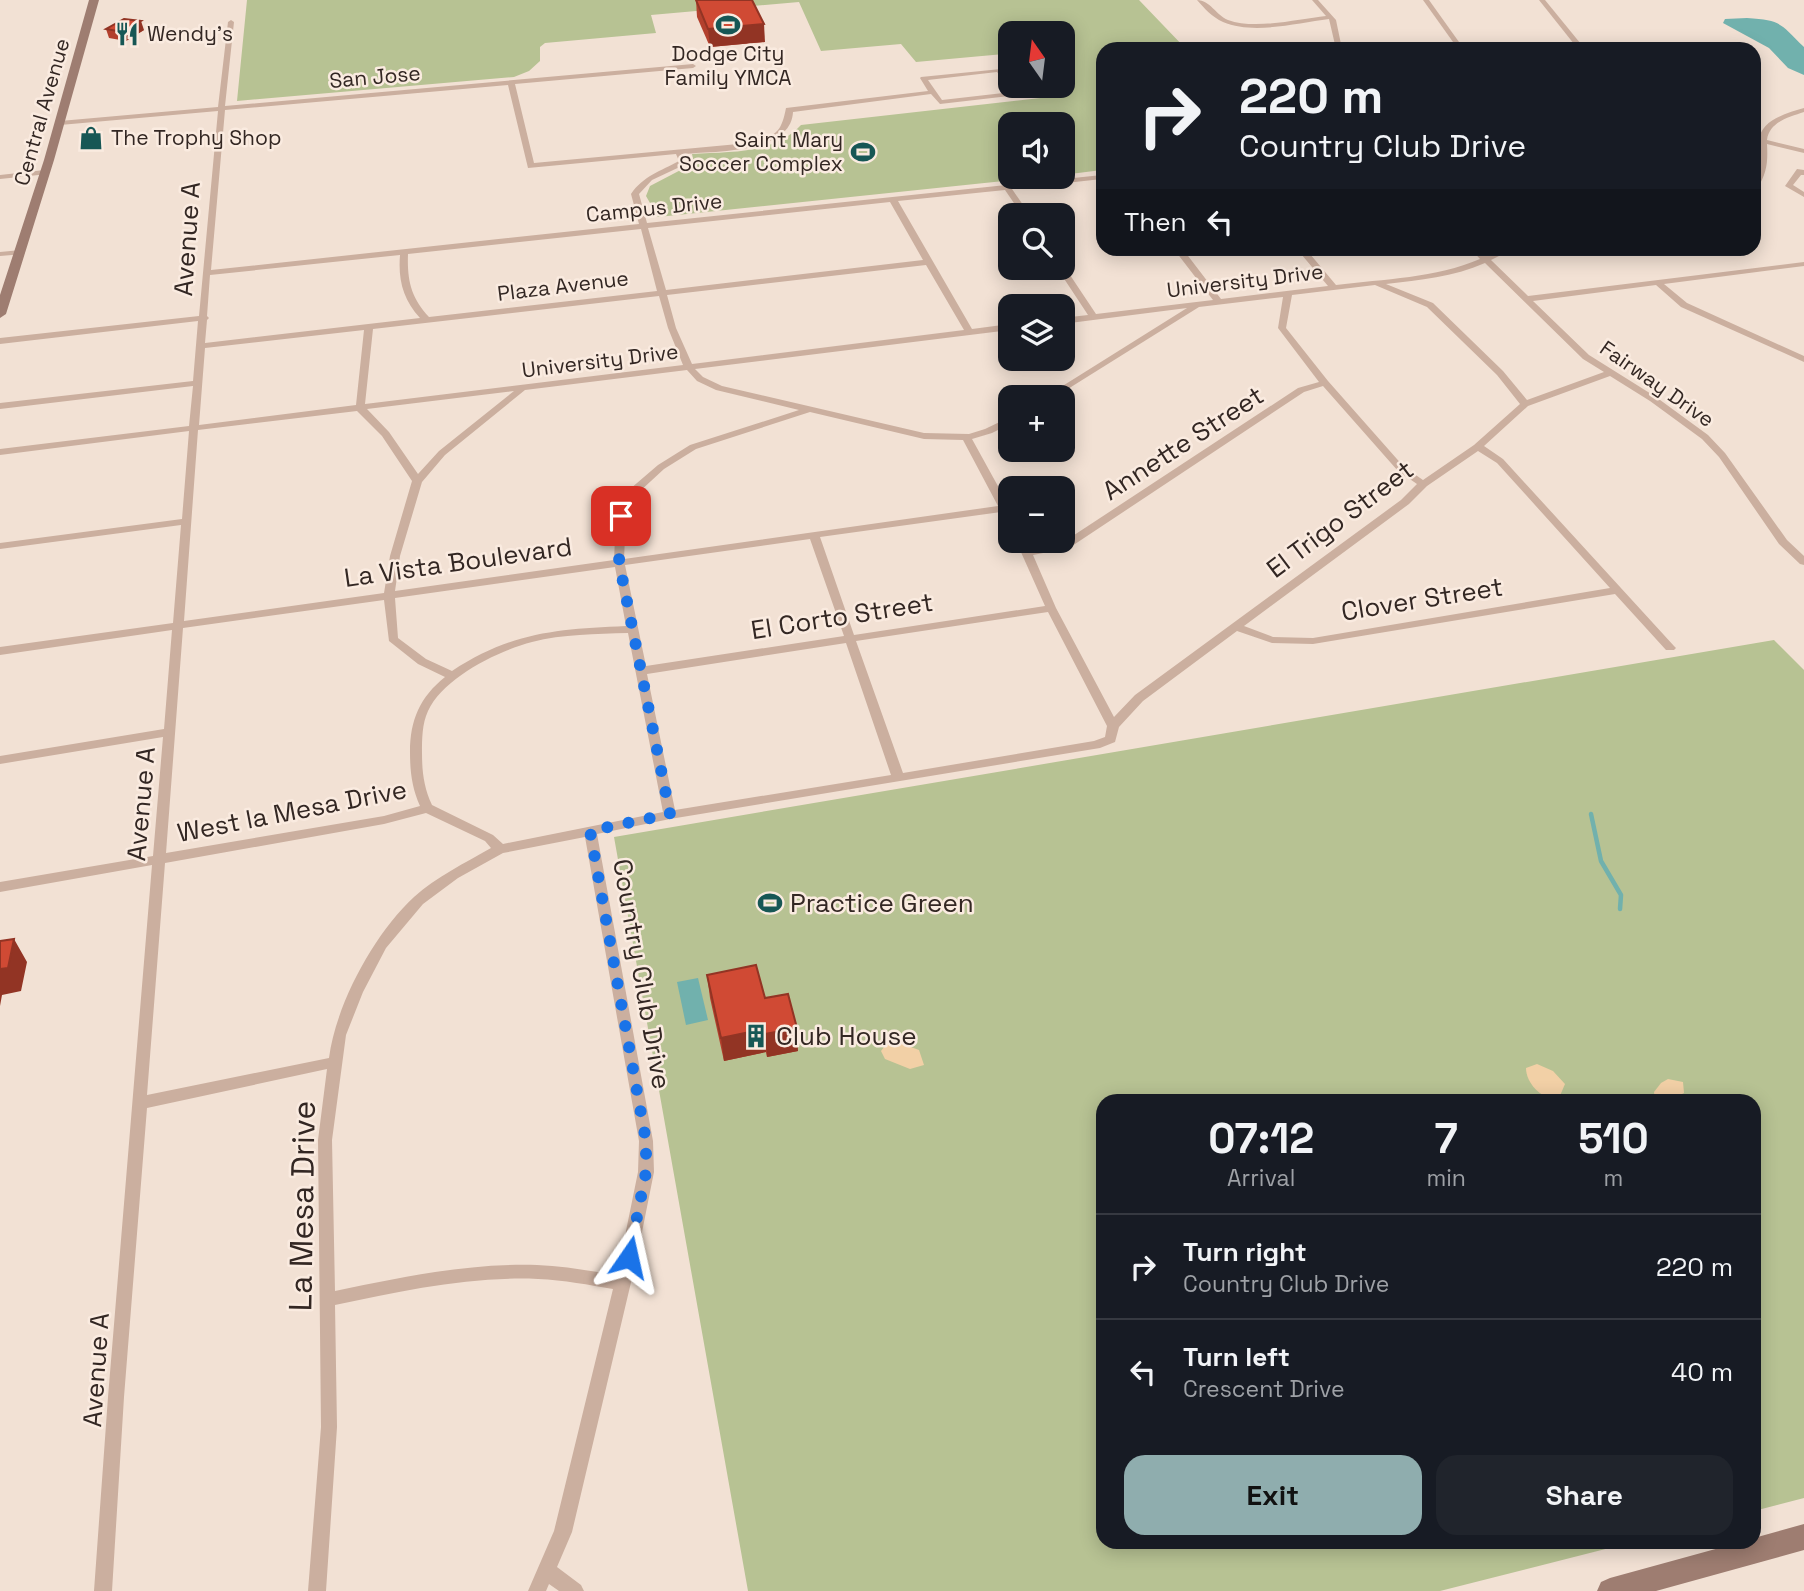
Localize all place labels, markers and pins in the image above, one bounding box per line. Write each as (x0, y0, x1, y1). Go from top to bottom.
sports icon: Dodge City Family YMCA (714, 11, 742, 39)
restaurant icon: Wendy's (113, 20, 141, 48)
place label: Wendy's (147, 20, 233, 47)
place label: Dodge City Family YMCA (664, 40, 792, 91)
shop icon: The Trophy Shop (77, 124, 105, 152)
place label: The Trophy Shop (111, 124, 282, 151)
place label: Saint Mary Soccer Complex (679, 126, 843, 177)
sports icon: Saint Mary Soccer Complex (849, 138, 877, 166)
pin (591, 486, 651, 546)
place label: Practice Green (790, 886, 974, 920)
sports icon: Practice Green (756, 889, 784, 917)
place label: Club House (776, 1019, 917, 1053)
building icon: Club House (742, 1022, 770, 1050)

